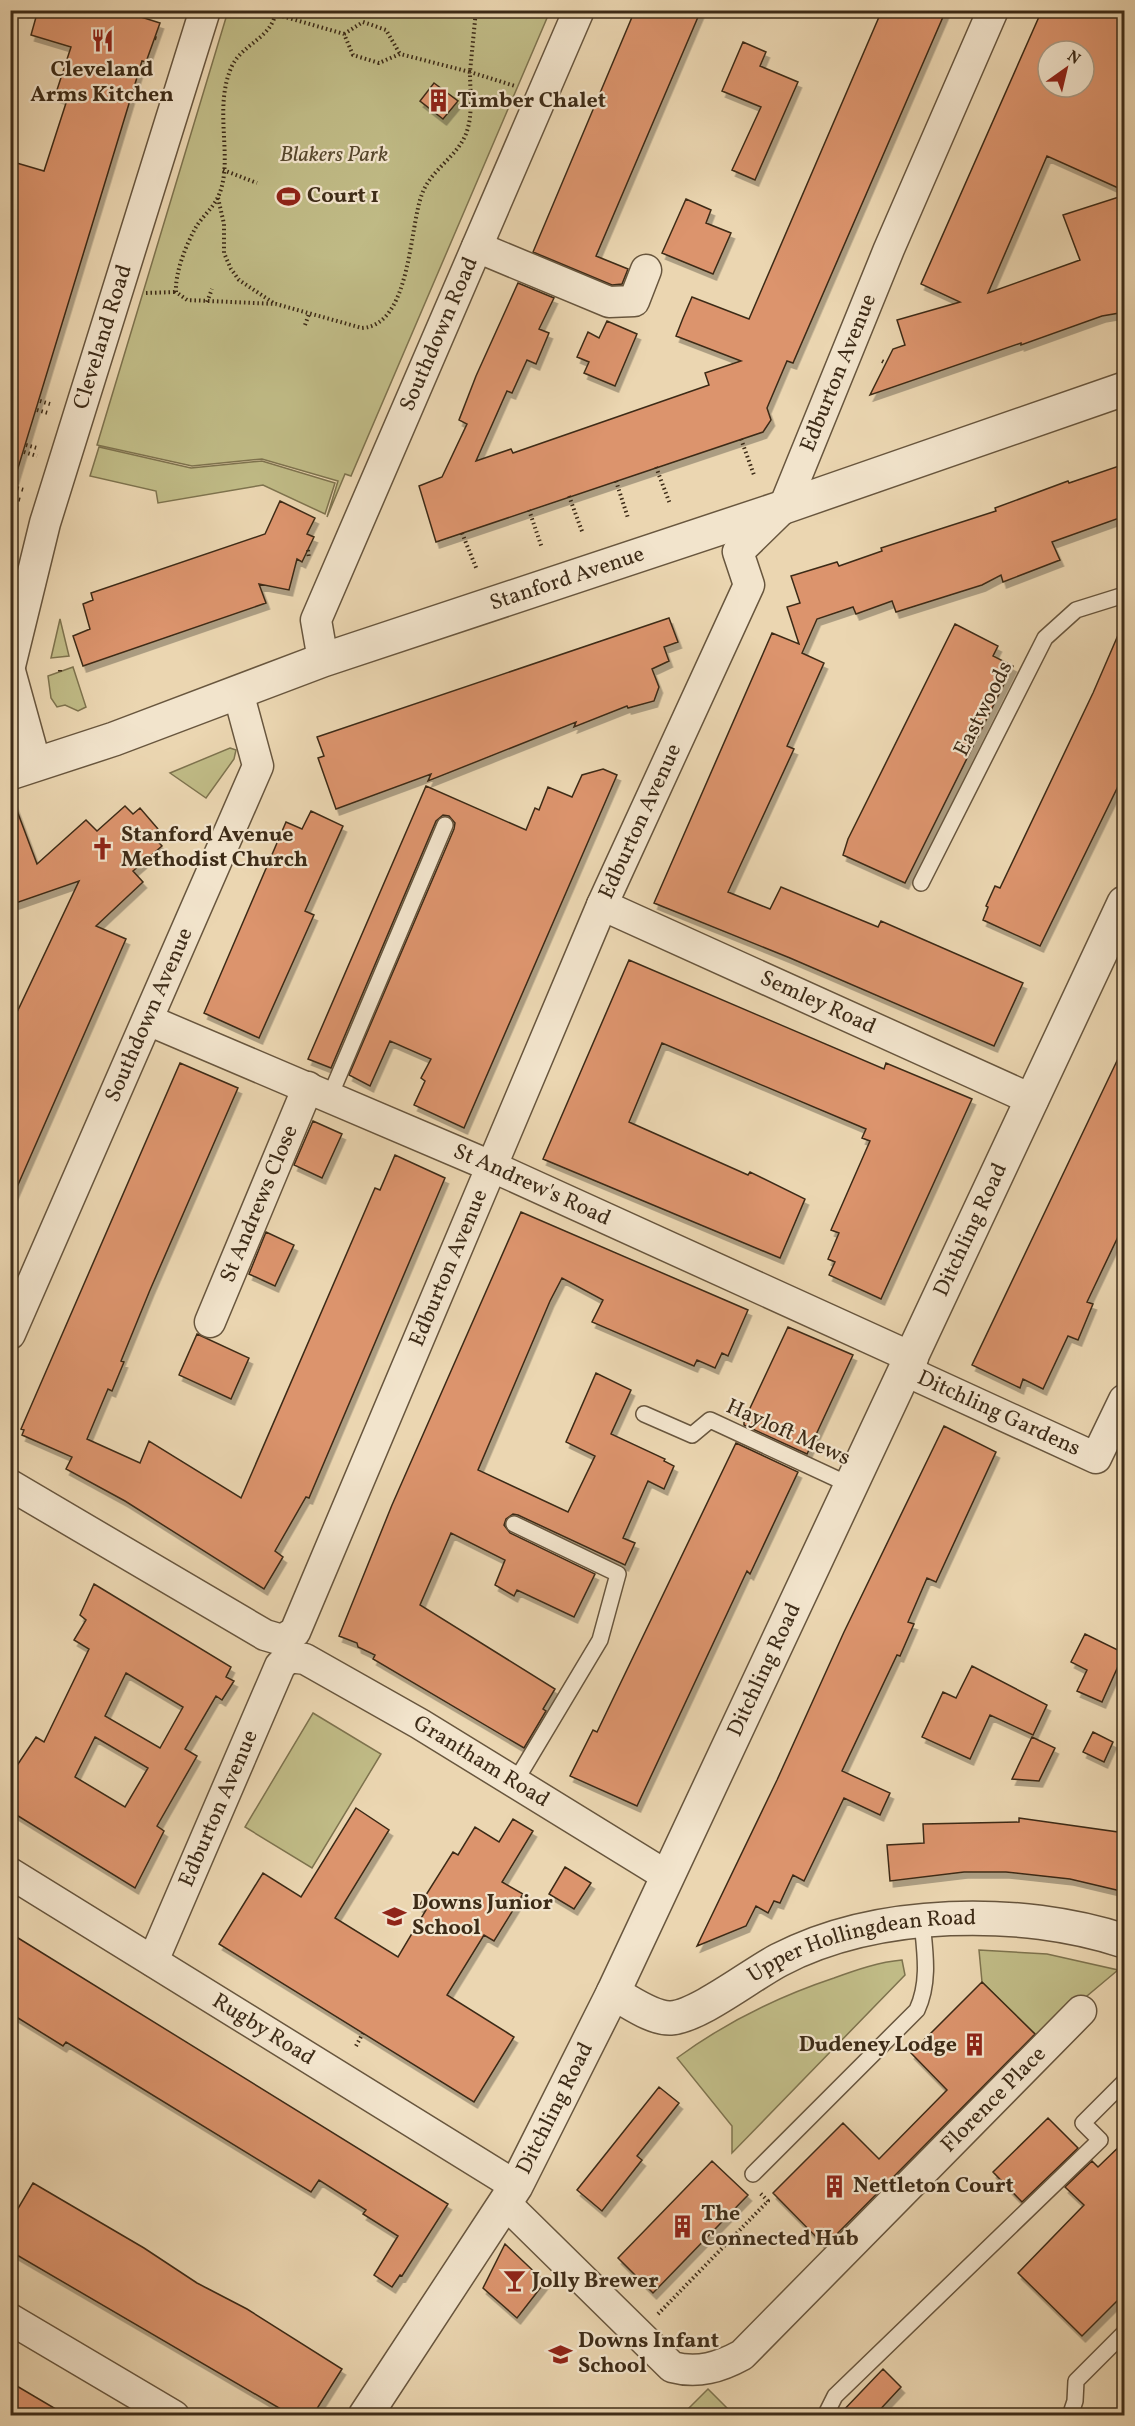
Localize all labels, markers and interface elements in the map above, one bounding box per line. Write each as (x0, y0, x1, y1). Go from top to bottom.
restaurant icon: Cleveland Arms Kitchen (89, 28, 115, 54)
north arrow (1036, 39, 1096, 99)
text: N (1062, 46, 1085, 71)
place label: Cleveland Arms Kitchen (30, 55, 174, 111)
place label: Timber Chalet (457, 86, 606, 117)
building icon: Timber Chalet (426, 88, 452, 114)
park label: Blakers Park (280, 140, 388, 171)
place label: Court 1 (307, 181, 379, 212)
sports icon: Court 1 (276, 183, 302, 209)
street label: Southdown Road (392, 252, 486, 416)
street label: Cleveland Road (66, 261, 140, 413)
street label: Edburton Avenue (793, 289, 885, 457)
street label: Stanford Avenue (486, 539, 648, 619)
street label: Eastwoods (947, 656, 1021, 762)
street label: Edburton Avenue (591, 739, 690, 904)
place label: Stanford Avenue Methodist Church (121, 820, 308, 876)
church icon: Stanford Avenue Methodist Church (90, 835, 116, 861)
street label: Southdown Avenue (97, 923, 201, 1107)
street label: Semley Road (755, 963, 881, 1042)
street label: St Andrews Close (213, 1120, 306, 1287)
street label: St Andrew's Road (448, 1136, 616, 1234)
street label: Ditchling Road (926, 1158, 1015, 1302)
street label: Edburton Avenue (402, 1184, 496, 1351)
street label: Ditchling Gardens (912, 1363, 1085, 1464)
street label: Hayloft Mews (721, 1392, 855, 1474)
street label: Ditchling Road (720, 1598, 809, 1742)
street label: Grantham Road (407, 1708, 555, 1815)
street label: Edburton Avenue (171, 1725, 266, 1892)
place label: Downs Junior School (412, 1888, 554, 1944)
school or university icon: Downs Junior School (381, 1903, 407, 1929)
street label: Upper Hollingdean Road (742, 1903, 976, 1991)
street label: Rugby Road (206, 1986, 321, 2073)
place label: Dudeney Lodge (799, 2030, 957, 2061)
building icon: Dudeney Lodge (962, 2032, 988, 2058)
street label: Ditchling Road (509, 2037, 601, 2180)
street label: Florence Place (934, 2039, 1053, 2160)
place label: Nettleton Court (853, 2171, 1014, 2202)
building icon: Nettleton Court (822, 2173, 848, 2199)
place label: The Connected Hub (701, 2199, 859, 2255)
building icon: The Connected Hub (670, 2214, 696, 2240)
place label: Jolly Brewer (531, 2266, 659, 2297)
bar icon: Jolly Brewer (501, 2268, 527, 2294)
place label: Downs Infant School (578, 2326, 719, 2382)
school or university icon: Downs Infant School (547, 2341, 573, 2367)

